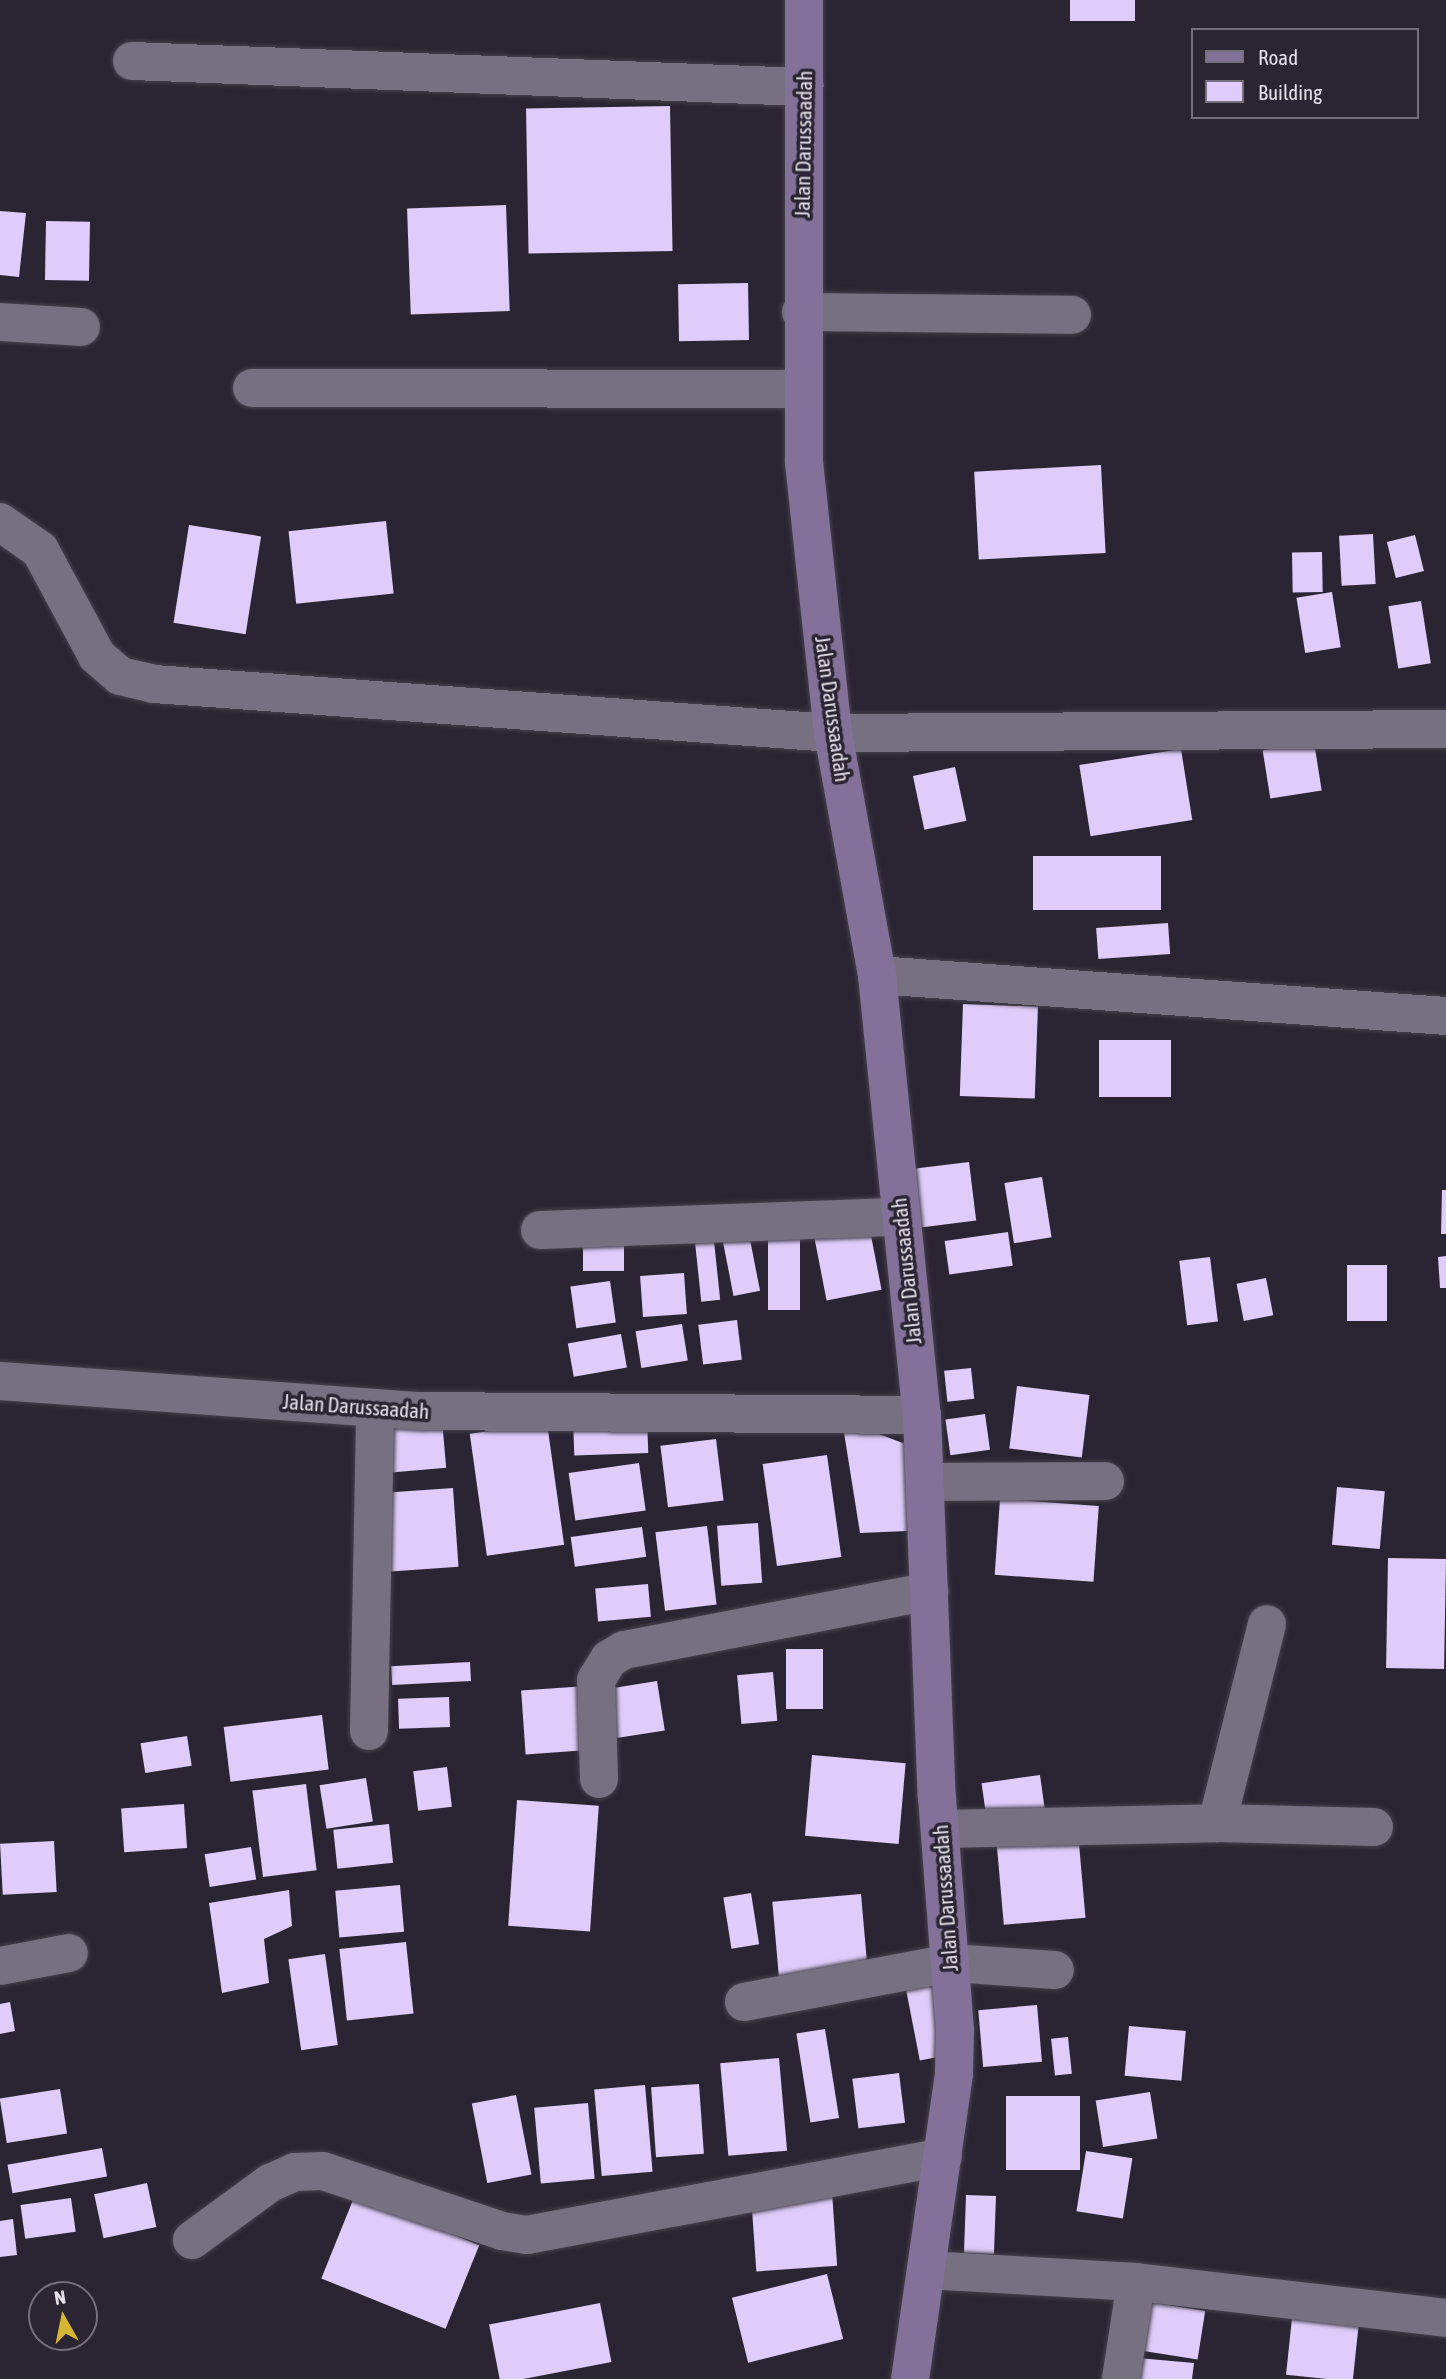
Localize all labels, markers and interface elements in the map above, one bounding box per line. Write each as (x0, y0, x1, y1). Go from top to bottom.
legend (1190, 28, 1418, 119)
text: Road (1258, 45, 1298, 69)
street label: Jalan Darussaadah (789, 70, 817, 218)
text: Building (1258, 80, 1322, 104)
street label: Jalan Darussaadah (810, 634, 856, 784)
street label: Jalan Darussaadah (886, 1197, 926, 1345)
street label: Jalan Darussaadah (282, 1388, 430, 1424)
street label: Jalan Darussaadah (927, 1824, 963, 1972)
north arrow (28, 2281, 98, 2351)
text: N (53, 2285, 67, 2309)

